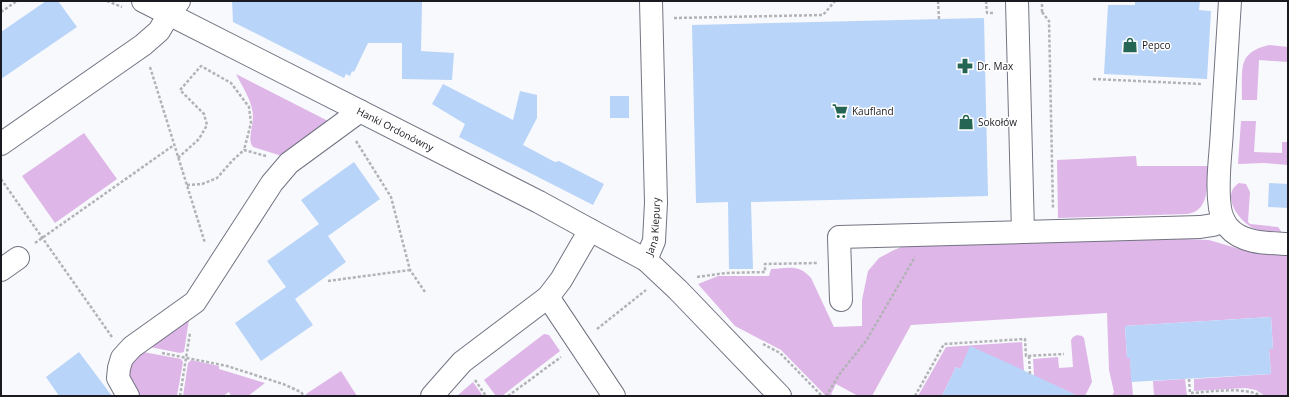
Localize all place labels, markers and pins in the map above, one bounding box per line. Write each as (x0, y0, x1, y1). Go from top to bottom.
shop icon: Pepco (1121, 36, 1139, 54)
place label: Pepco (1142, 38, 1171, 52)
pharmacy icon: Dr. Max (956, 57, 974, 75)
place label: Dr. Max (977, 59, 1014, 73)
supermarket icon: Kaufland (831, 102, 849, 120)
place label: Kaufland (852, 104, 894, 118)
shop icon: Sokołów (957, 113, 975, 131)
place label: Sokołów (978, 115, 1017, 129)

